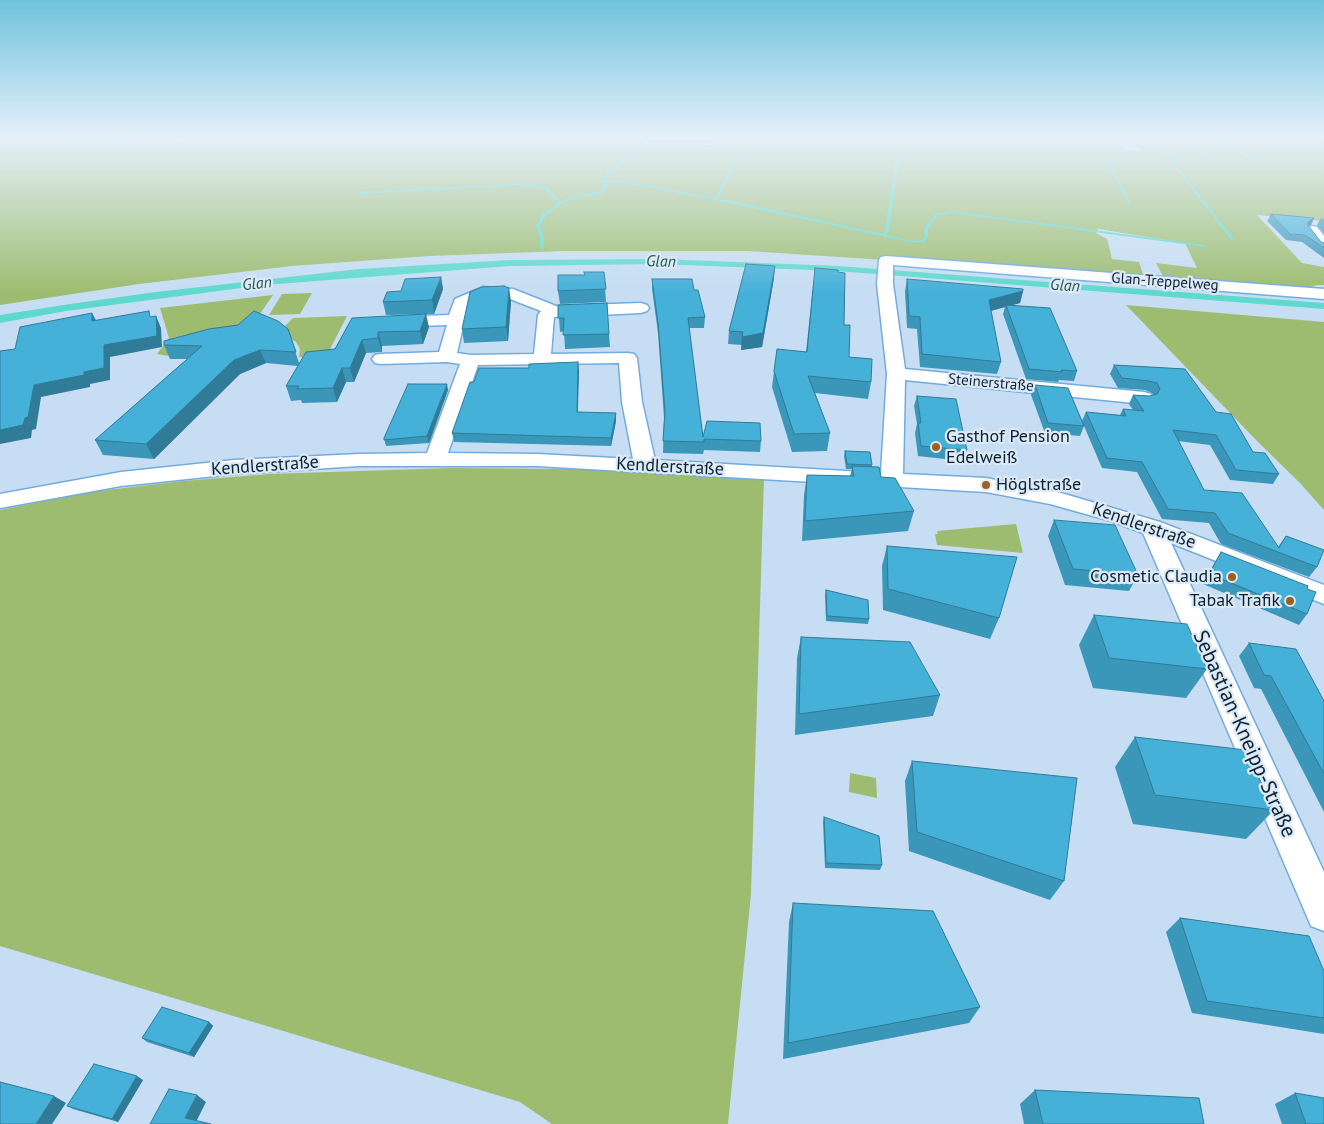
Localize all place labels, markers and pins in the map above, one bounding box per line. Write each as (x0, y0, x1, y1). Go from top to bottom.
place label: Gasthof Pension Edelweiß (946, 426, 1070, 468)
marker: Gasthof Pension Edelweiß (930, 441, 942, 453)
place label: Höglstraße (996, 474, 1081, 496)
marker: Höglstraße (980, 479, 992, 491)
place label: Cosmetic Claudia (1090, 566, 1222, 588)
marker: Cosmetic Claudia (1226, 571, 1238, 583)
place label: Tabak Trafik (1189, 590, 1280, 612)
marker: Tabak Trafik (1284, 595, 1296, 607)

